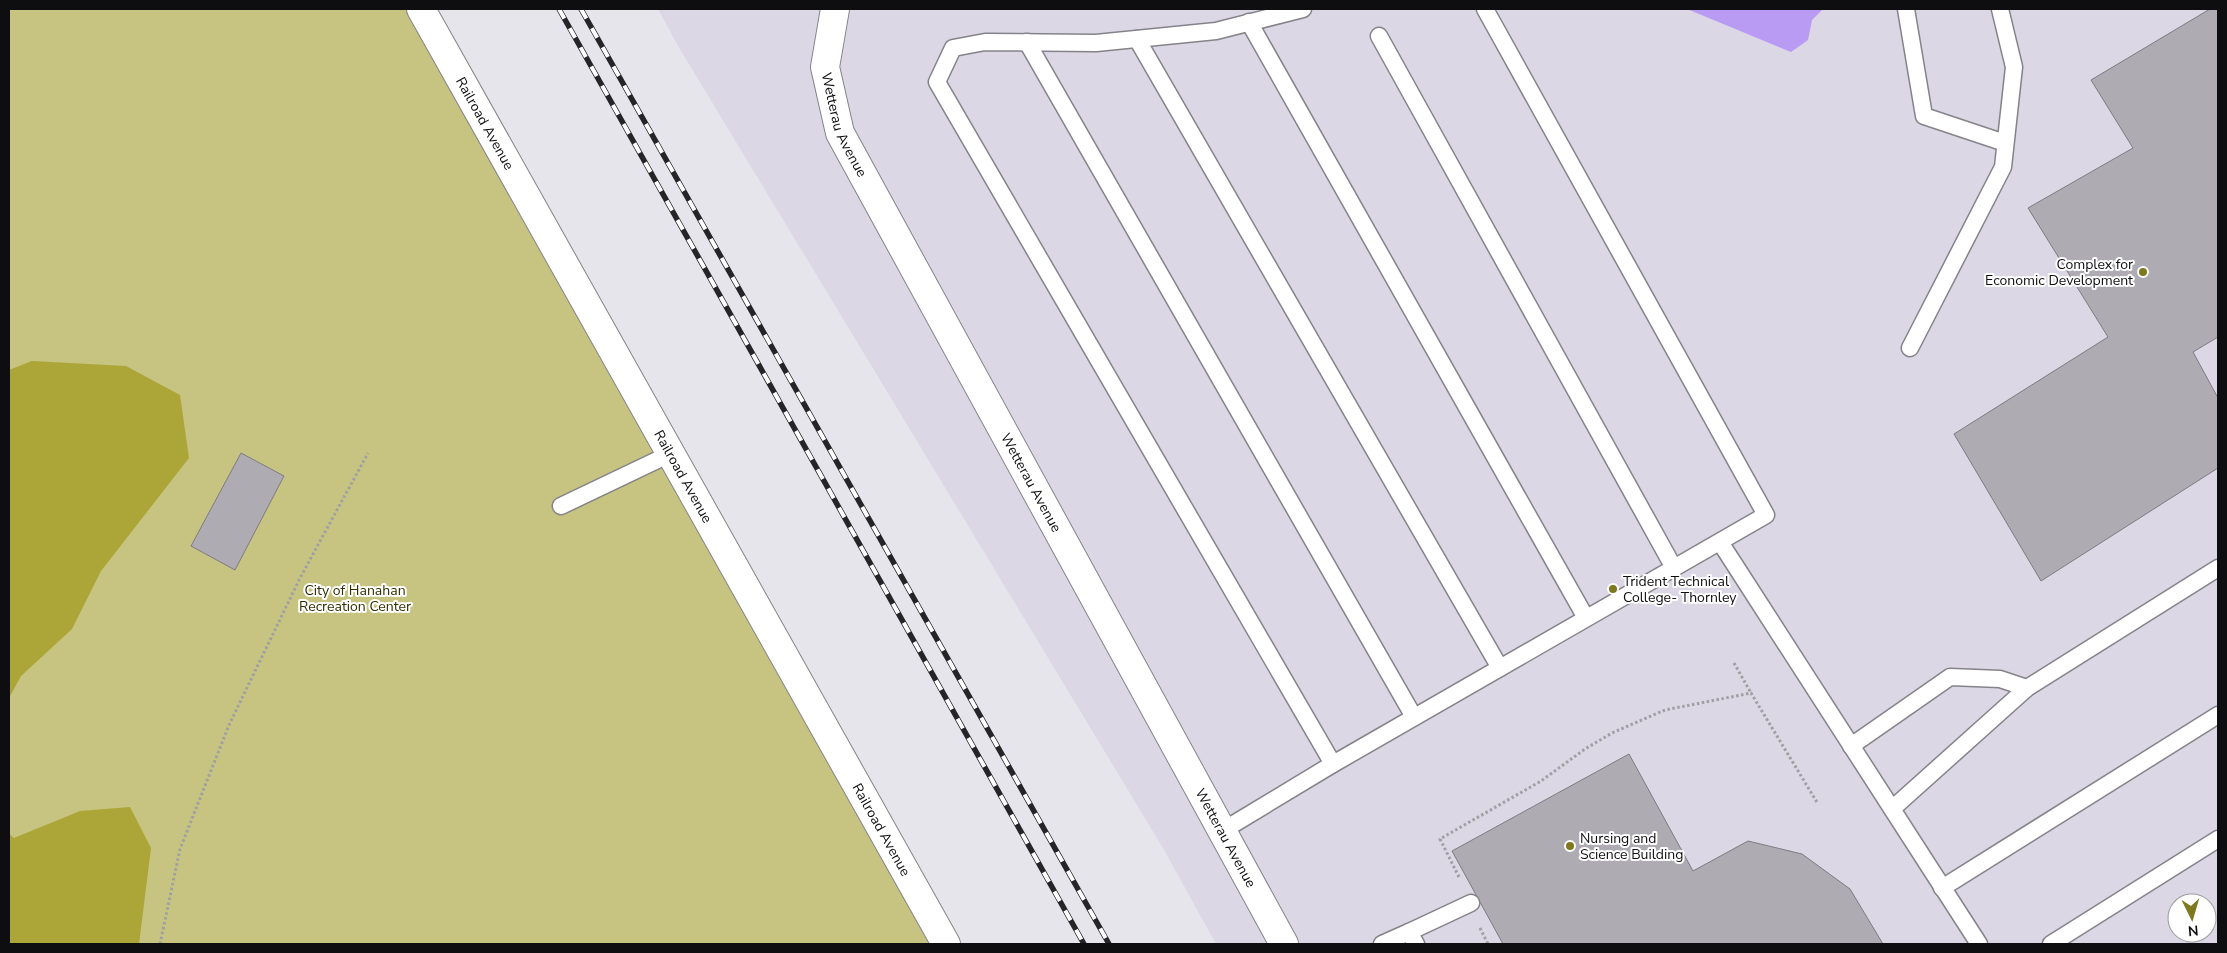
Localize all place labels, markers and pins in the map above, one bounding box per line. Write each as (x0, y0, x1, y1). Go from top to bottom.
place label: Complex for Economic Development (1985, 255, 2133, 290)
marker: Complex for Economic Development (2137, 266, 2149, 278)
place label: Trident Technical College- Thornley (1623, 572, 1737, 607)
marker: Trident Technical College- Thornley (1607, 583, 1619, 595)
place label: Nursing and Science Building (1580, 829, 1683, 864)
marker: Nursing and Science Building (1564, 840, 1576, 852)

